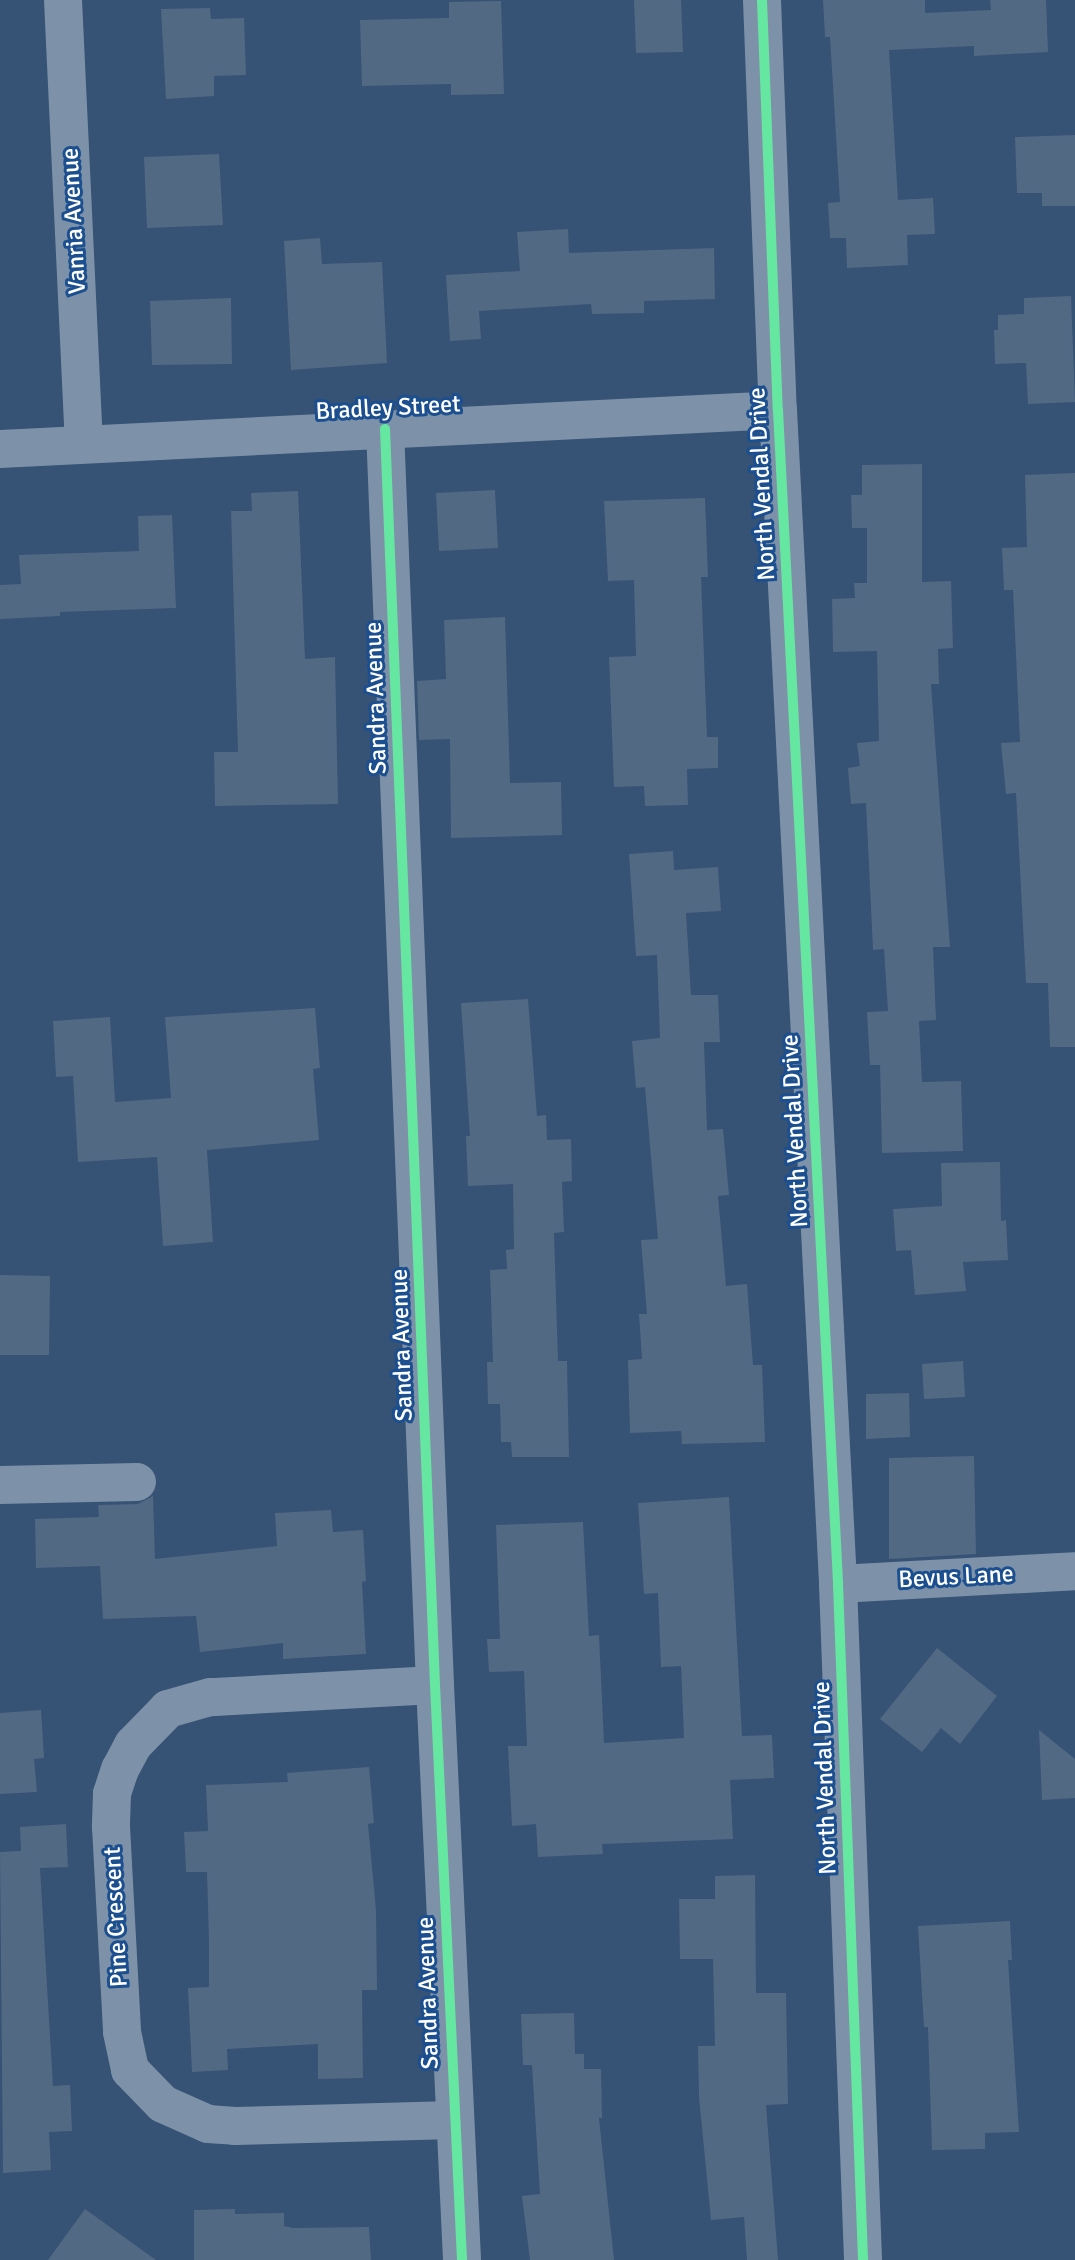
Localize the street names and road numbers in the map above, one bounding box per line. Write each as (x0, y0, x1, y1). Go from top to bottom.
street label: Vanria Avenue (56, 147, 92, 295)
street label: North Vendal Drive (743, 387, 781, 581)
street label: Bradley Street (315, 390, 461, 426)
street label: Sandra Avenue (359, 621, 393, 775)
street label: North Vendal Drive (776, 1034, 814, 1228)
street label: Sandra Avenue (385, 1268, 419, 1422)
street label: Bevus Lane (898, 1560, 1014, 1594)
street label: North Vendal Drive (807, 1681, 843, 1875)
street label: Pine Crescent (98, 1846, 134, 1988)
street label: Sandra Avenue (411, 1916, 445, 2070)

